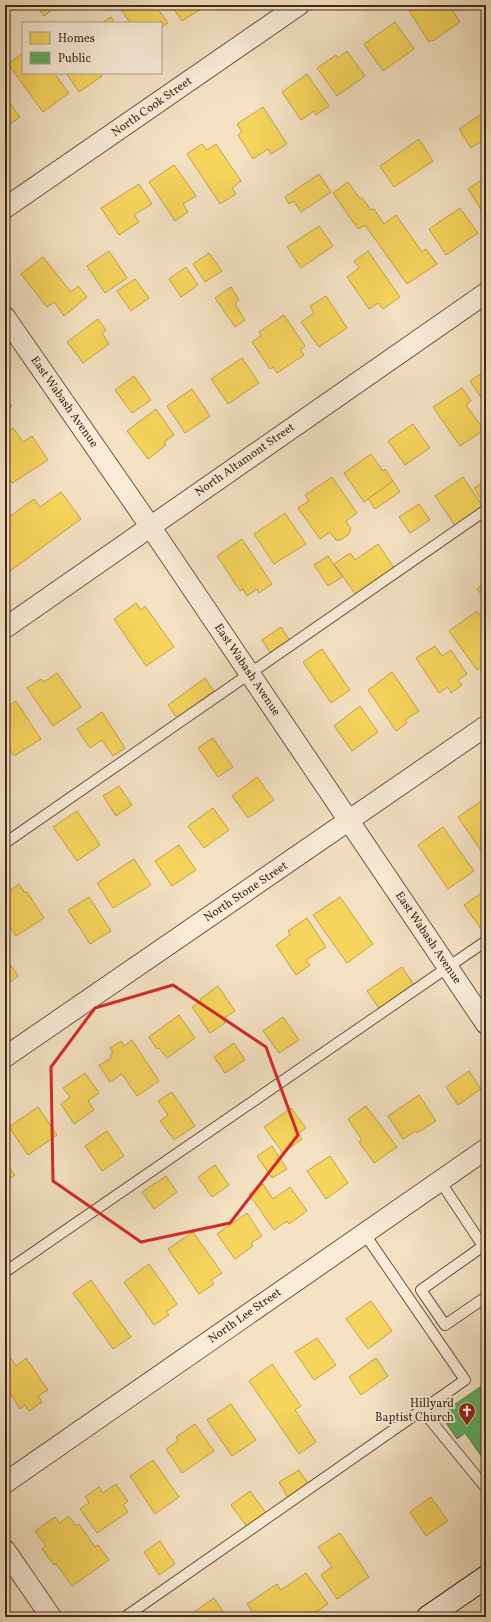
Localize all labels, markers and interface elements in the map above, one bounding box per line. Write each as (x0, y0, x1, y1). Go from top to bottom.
legend (22, 22, 162, 74)
text: Homes (58, 31, 95, 47)
text: Public (58, 51, 91, 67)
street label: North Cook Street (109, 73, 195, 141)
street label: East Wabash Avenue (26, 353, 102, 451)
street label: North Altamont Street (192, 419, 298, 501)
street label: East Wabash Avenue (210, 621, 284, 720)
street label: North Stone Street (201, 858, 291, 926)
street label: East Wabash Avenue (391, 889, 465, 988)
street label: North Lee Street (205, 1285, 285, 1347)
place label: Hillyard Baptist Church (375, 1396, 454, 1426)
church icon: Hillyard Baptist Church (457, 1401, 477, 1426)

